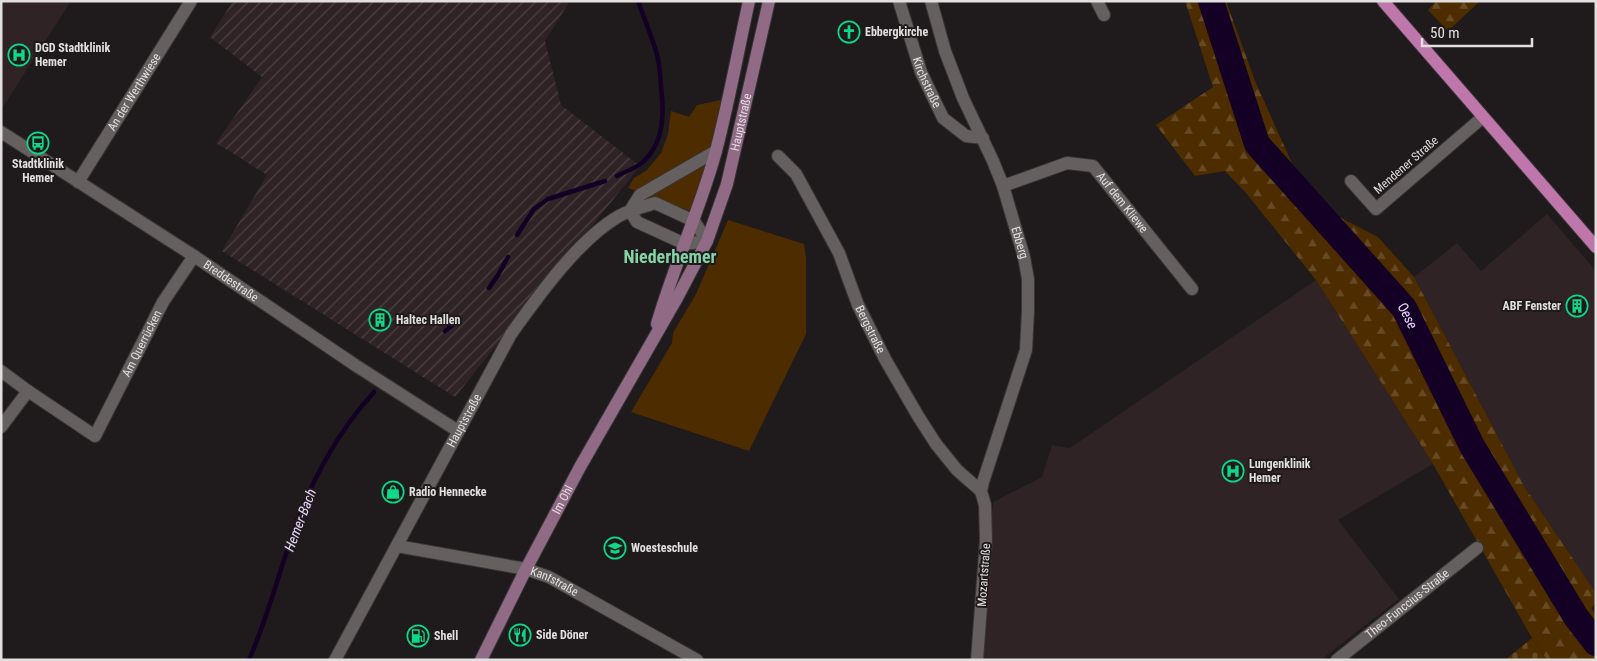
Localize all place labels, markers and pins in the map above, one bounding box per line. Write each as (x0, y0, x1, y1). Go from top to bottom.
church icon: Ebbergkirche (837, 20, 861, 44)
place label: Ebbergkirche (865, 25, 928, 39)
place label: DGD Stadtklinik Hemer (35, 41, 110, 69)
hospital icon: DGD Stadtklinik Hemer (7, 43, 31, 67)
bus stop icon: Stadtklinik Hemer (26, 131, 50, 155)
place label: Stadtklinik Hemer (12, 157, 64, 185)
building icon: ABF Fenster (1565, 294, 1589, 318)
place label: ABF Fenster (1503, 299, 1561, 313)
building icon: Haltec Hallen (368, 308, 392, 332)
place label: Haltec Hallen (396, 313, 461, 327)
place label: Lungenklinik Hemer (1249, 457, 1311, 485)
hospital icon: Lungenklinik Hemer (1221, 459, 1245, 483)
shop icon: Radio Hennecke (381, 480, 405, 504)
place label: Radio Hennecke (409, 485, 487, 499)
school or university icon: Woesteschule (603, 536, 627, 560)
place label: Woesteschule (631, 541, 698, 555)
restaurant icon: Side Döner (508, 623, 532, 647)
fuel station icon: Shell (406, 624, 430, 648)
place label: Side Döner (536, 628, 588, 642)
place label: Shell (434, 629, 458, 643)

